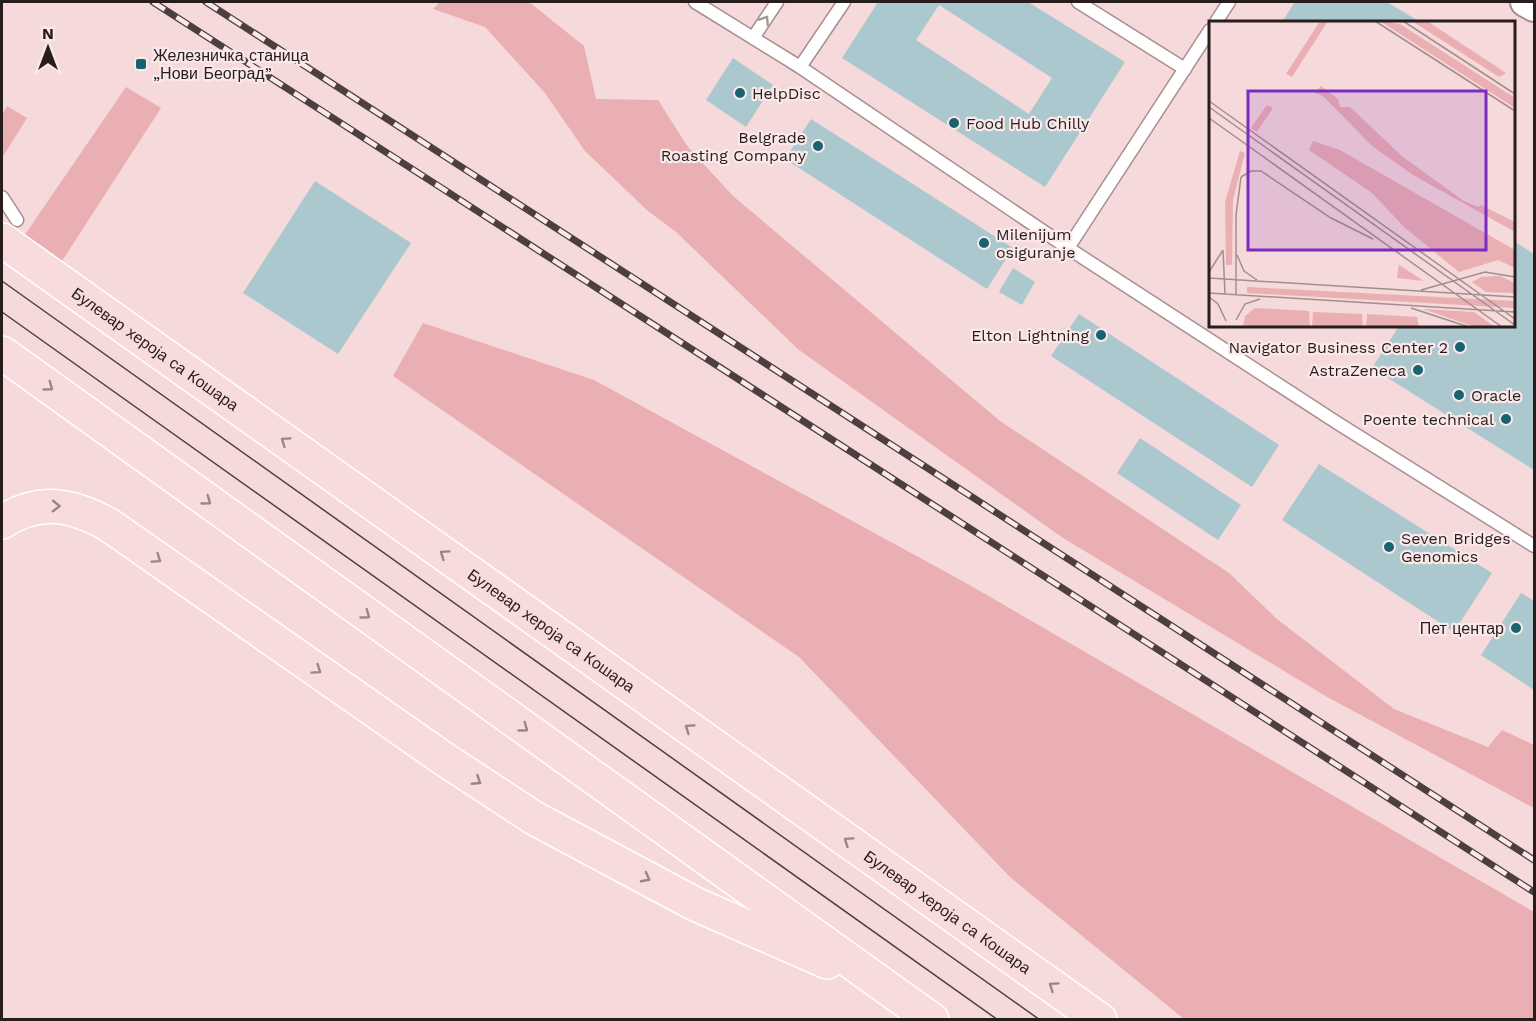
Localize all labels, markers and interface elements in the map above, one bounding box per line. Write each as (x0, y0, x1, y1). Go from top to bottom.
one-way arrow (758, 15, 769, 26)
north arrow (18, 18, 78, 78)
inset map (1209, 21, 1515, 327)
text: N (42, 24, 54, 43)
place label: Железничка станица „Нови Београд” (153, 46, 309, 83)
marker: Железничка станица „Нови Београд” (134, 57, 148, 71)
place label: HelpDisc (752, 84, 821, 103)
marker: HelpDisc (733, 86, 747, 100)
place label: Food Hub Chilly (966, 114, 1090, 133)
marker: Food Hub Chilly (947, 116, 961, 130)
place label: Belgrade Roasting Company (661, 128, 807, 165)
marker: Belgrade Roasting Company (811, 139, 825, 153)
place label: Milenijum osiguranje (996, 225, 1075, 262)
marker: Milenijum osiguranje (977, 236, 991, 250)
street label: Булевар хероја са Кошара (68, 283, 242, 415)
place label: Elton Lightning (971, 326, 1089, 345)
marker: Elton Lightning (1094, 328, 1108, 342)
place label: Navigator Business Center 2 (1228, 338, 1448, 357)
marker: Navigator Business Center 2 (1453, 340, 1467, 354)
place label: AstraZeneca (1309, 361, 1406, 380)
marker: AstraZeneca (1411, 363, 1425, 377)
one-way arrow (43, 380, 54, 391)
place label: Oracle (1471, 386, 1521, 405)
marker: Oracle (1452, 388, 1466, 402)
place label: Poente technical (1363, 410, 1494, 429)
marker: Poente technical (1499, 412, 1513, 426)
one-way arrow (281, 437, 292, 448)
one-way arrow (201, 494, 212, 505)
one-way arrow (51, 500, 60, 513)
place label: Seven Bridges Genomics (1401, 529, 1511, 566)
marker: Seven Bridges Genomics (1382, 540, 1396, 554)
one-way arrow (440, 550, 451, 561)
one-way arrow (150, 552, 161, 563)
street label: Булевар хероја са Кошара (464, 565, 639, 696)
one-way arrow (359, 608, 370, 619)
place label: Пет центар (1420, 619, 1504, 638)
marker: Пет центар (1509, 621, 1523, 635)
one-way arrow (310, 663, 321, 674)
one-way arrow (518, 721, 529, 732)
one-way arrow (685, 724, 696, 735)
one-way arrow (471, 773, 481, 785)
one-way arrow (844, 837, 855, 848)
street label: Булевар хероја са Кошара (861, 846, 1035, 978)
one-way arrow (640, 871, 651, 882)
one-way arrow (1048, 982, 1059, 993)

